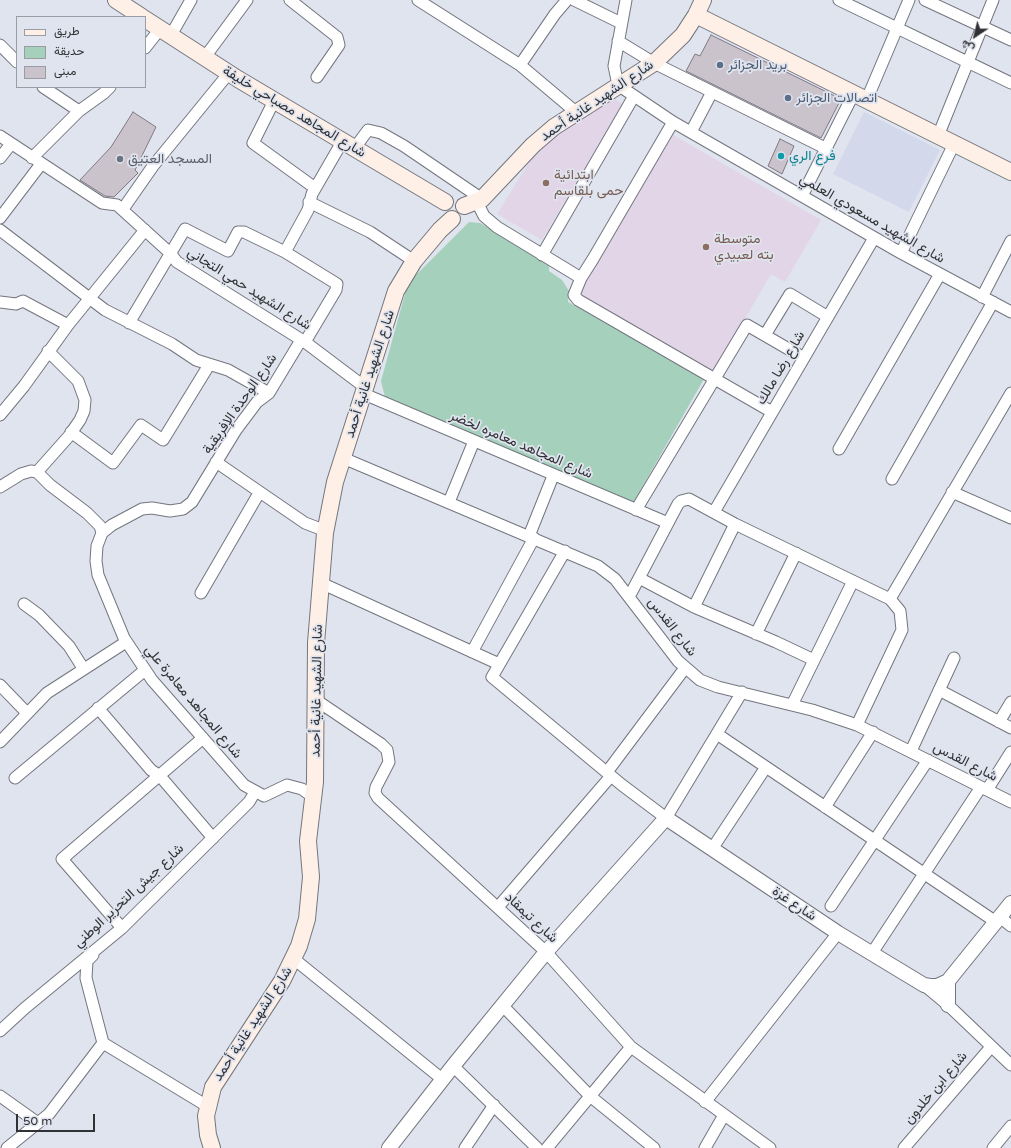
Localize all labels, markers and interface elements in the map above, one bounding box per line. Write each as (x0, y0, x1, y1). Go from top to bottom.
legend (16, 16, 146, 88)
north arrow (955, 16, 995, 56)
text: طريق (54, 24, 79, 38)
text: ش (959, 37, 977, 55)
text: حديقة (54, 44, 84, 58)
street label: شارع الشهيد غانية أحمد (537, 57, 657, 145)
place label: بريد الجزائر (728, 57, 787, 73)
marker: بريد الجزائر (715, 60, 725, 70)
street label: شارع المجاهد مصباحي خليفة (219, 62, 369, 162)
text: مبنى (54, 64, 76, 78)
place label: اتصالات الجزائر (796, 90, 877, 106)
marker: اتصالات الجزائر (783, 93, 793, 103)
place label: فرع الري (789, 148, 836, 164)
place label: المسجد العتيق (128, 151, 212, 167)
marker: فرع الري (776, 151, 786, 161)
marker: المسجد العتيق (115, 154, 125, 164)
place label: ابتدائية حمى بلقاسم (554, 167, 623, 200)
street label: شارع الشهيد مسعودي العلمي (796, 171, 948, 267)
marker: ابتدائية حمى بلقاسم (541, 178, 551, 188)
place label: متوسطة بته لعبيدي (714, 231, 774, 264)
marker: متوسطة بته لعبيدي (701, 242, 711, 252)
street label: شارع الشهيد حمي التجاني (184, 244, 314, 334)
street label: شارع الشهيد غانية أحمد (341, 308, 399, 440)
street label: شارع رضا مالك (753, 328, 809, 408)
street label: شارع الوحدة الإفريقية (199, 350, 281, 458)
street label: شارع المجاهد معامره لخضر (447, 407, 595, 483)
street label: شارع القدس (644, 594, 700, 660)
street label: شارع الشهيد غانية أحمد (307, 624, 327, 758)
street label: شارع المجاهد معامرة علي (141, 642, 245, 762)
street label: شارع القدس (930, 739, 1000, 785)
street label: شارع جيش التحرير الوطني (70, 840, 188, 952)
street label: شارع غزة (769, 883, 819, 925)
street label: شارع تيمقاد (501, 889, 561, 947)
street label: شارع الشهيد غانية أحمد (210, 964, 296, 1084)
street label: شارع ابن خلدون (901, 1048, 971, 1128)
scale bar (18, 1106, 97, 1132)
text: 50 m (23, 1114, 52, 1128)

